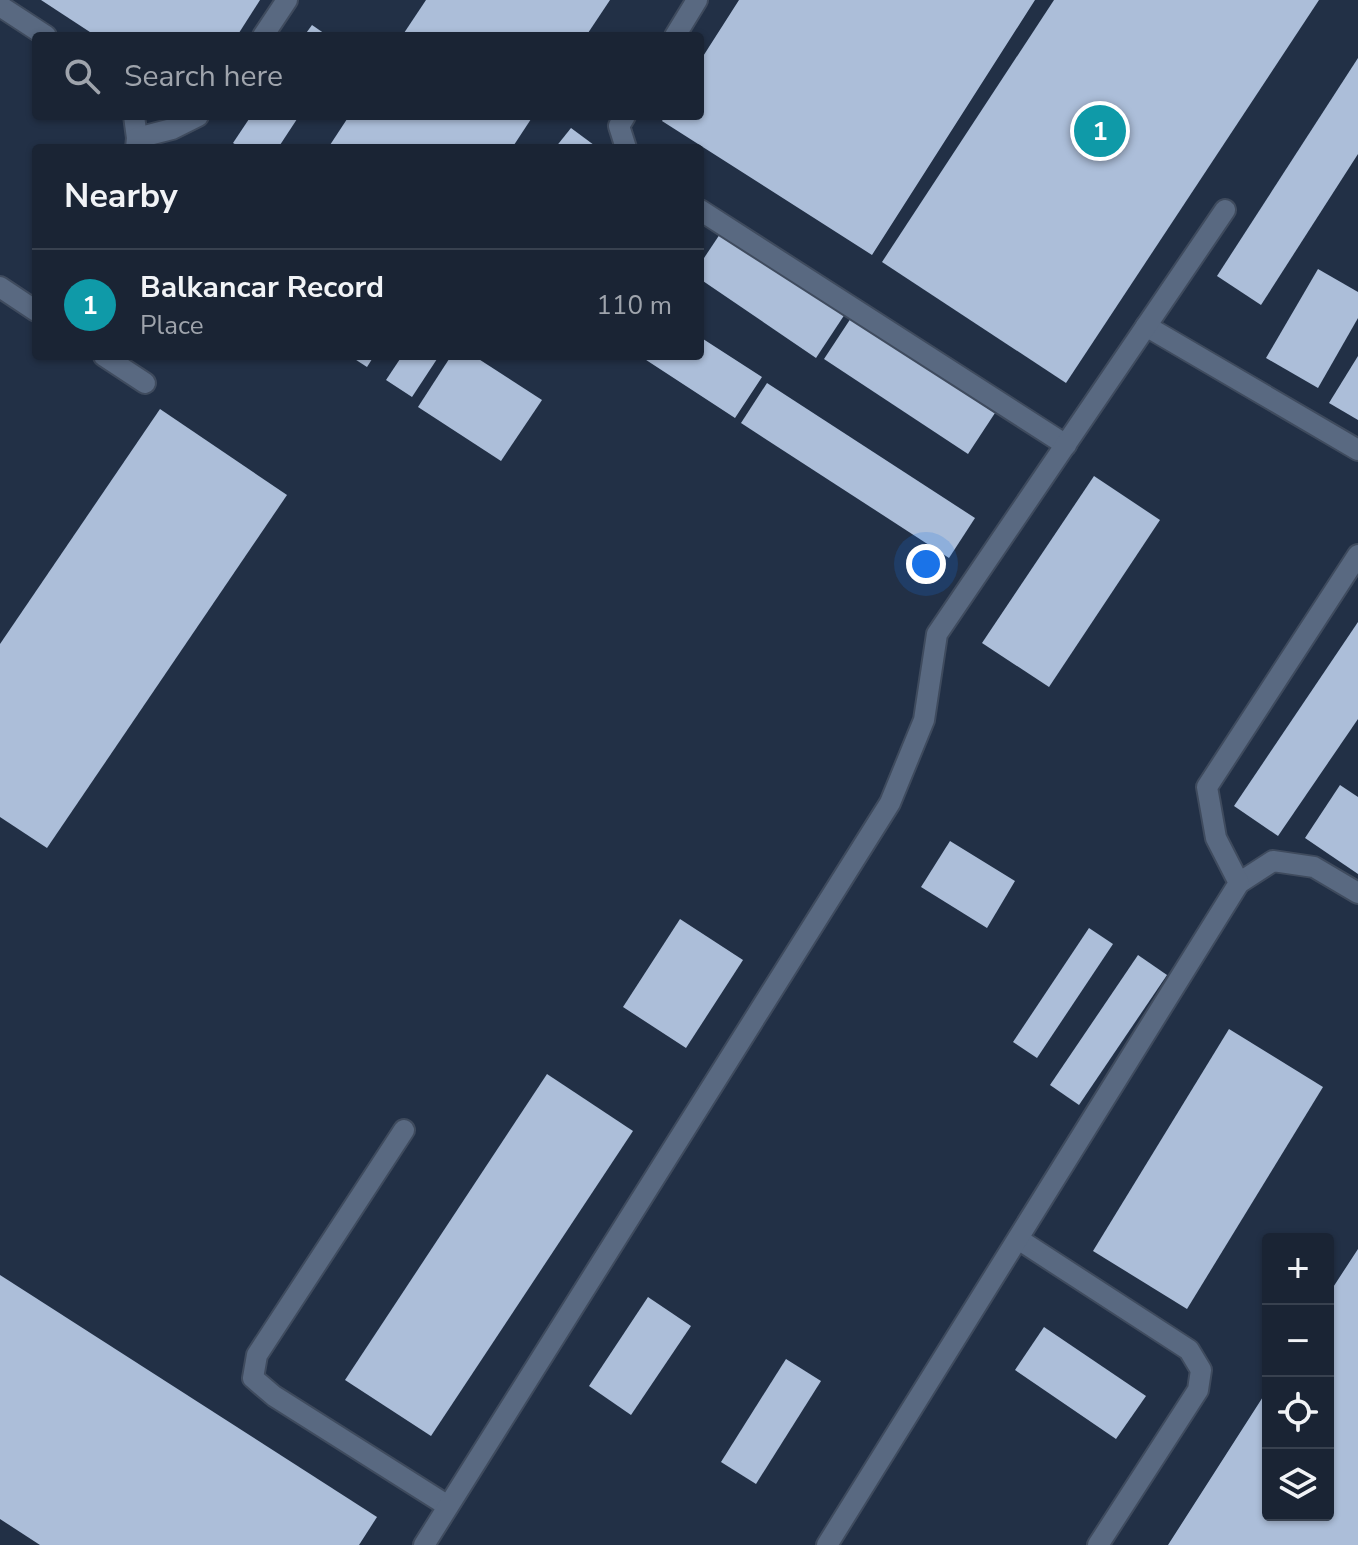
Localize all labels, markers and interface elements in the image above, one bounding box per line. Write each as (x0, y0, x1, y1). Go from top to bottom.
search box (32, 32, 704, 120)
icon: search (60, 54, 104, 98)
text: Search here (124, 56, 283, 97)
pin: 1 (1074, 101, 1126, 161)
text: Nearby (64, 173, 178, 219)
text: Balkancar Record (140, 267, 384, 308)
text: 1 (82, 288, 98, 323)
text: 110 m (596, 288, 672, 323)
text: Place (140, 308, 204, 343)
your location (906, 544, 946, 584)
map controls (1262, 1233, 1334, 1521)
button: + (1262, 1233, 1334, 1305)
button: − (1262, 1305, 1334, 1377)
button: locate (1262, 1377, 1334, 1449)
button: layers (1262, 1449, 1334, 1521)

